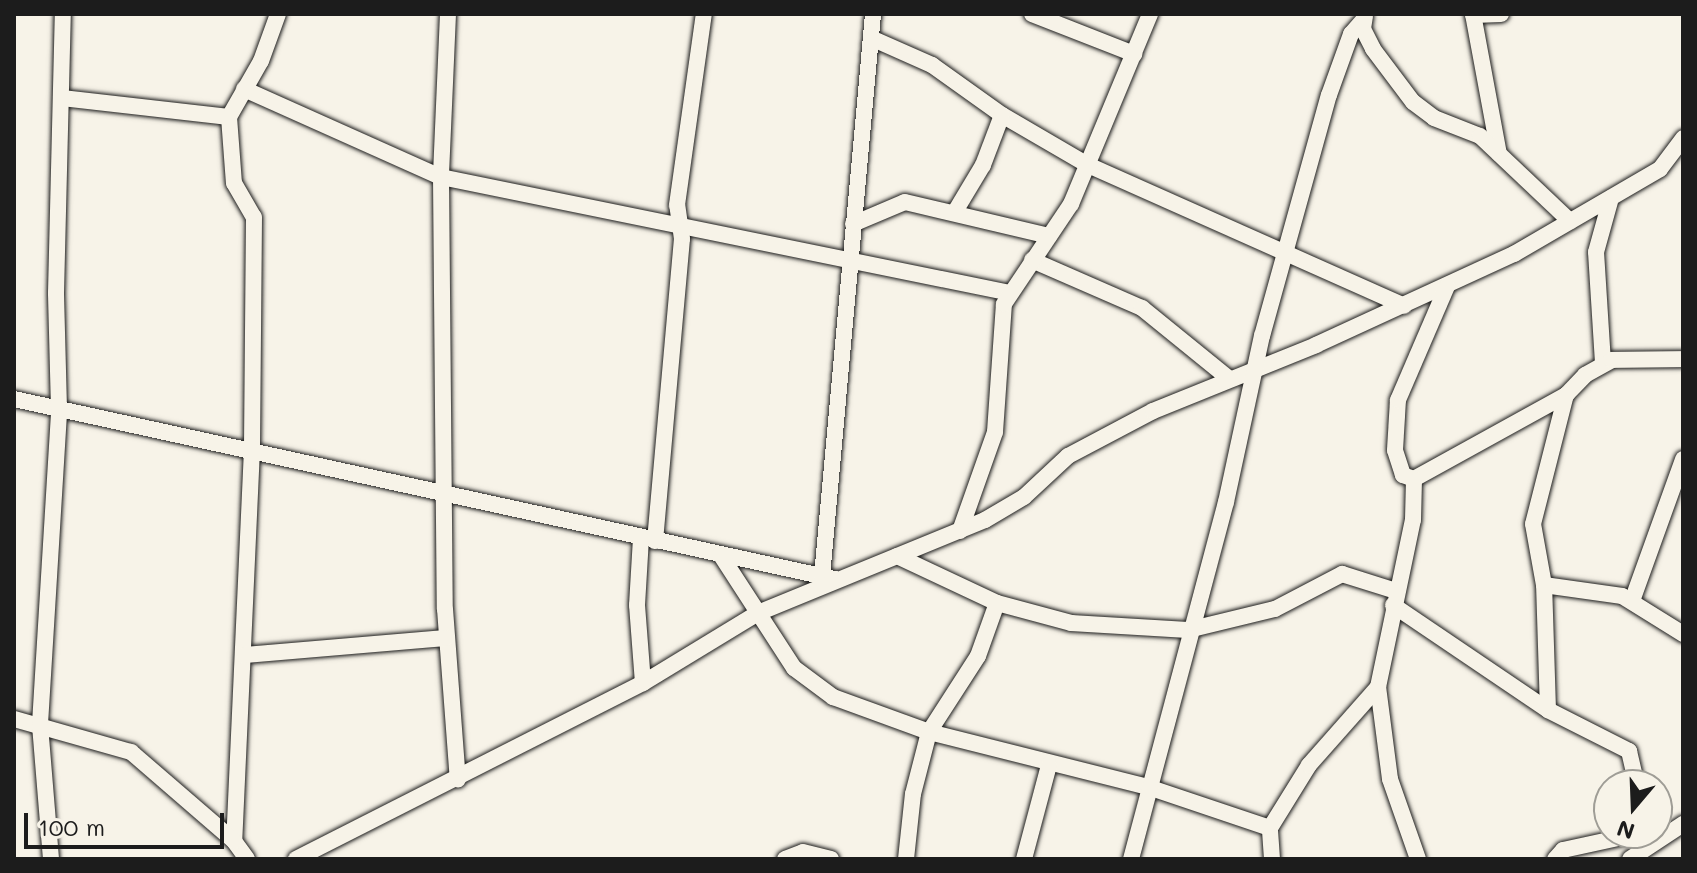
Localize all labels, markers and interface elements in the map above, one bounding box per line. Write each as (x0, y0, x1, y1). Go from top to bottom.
north arrow (1593, 769, 1673, 849)
scale bar (28, 797, 228, 847)
text: 100 m (38, 811, 105, 842)
text: N (1613, 814, 1638, 847)

